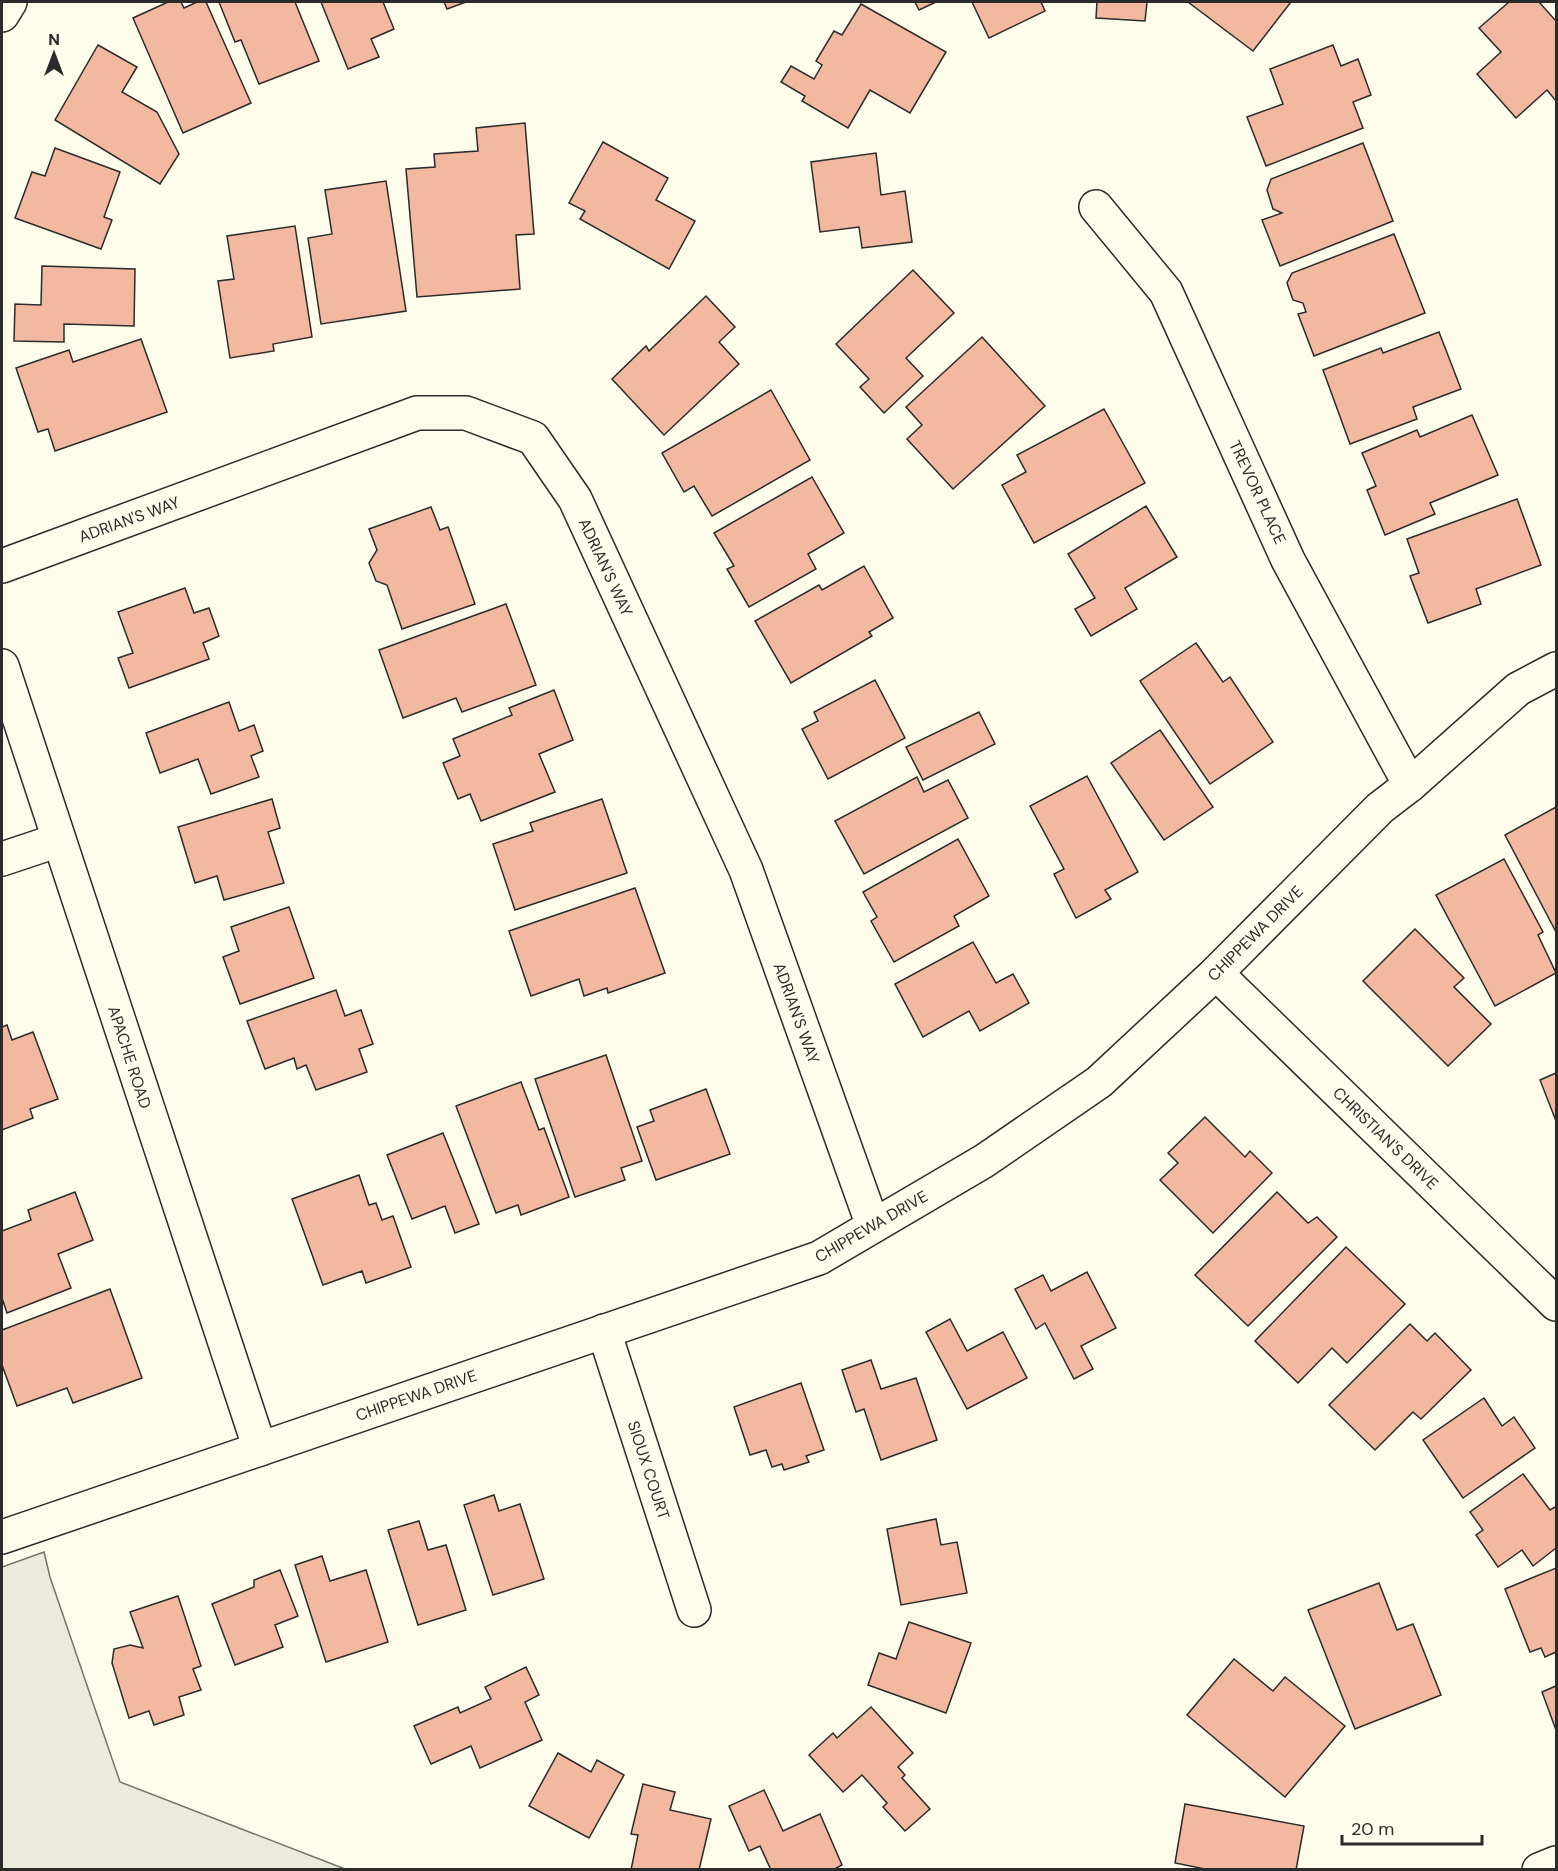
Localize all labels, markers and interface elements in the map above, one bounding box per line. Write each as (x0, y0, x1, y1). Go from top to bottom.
north arrow (24, 24, 84, 84)
text: N (48, 29, 60, 50)
street label: TREVOR PLACE (1224, 437, 1291, 547)
street label: ADRIAN'S WAY (76, 492, 182, 547)
street label: ADRIAN'S WAY (574, 515, 637, 620)
street label: CHIPPEWA DRIVE (1203, 881, 1308, 986)
street label: ADRIAN'S WAY (769, 960, 824, 1066)
street label: APACHE ROAD (103, 1003, 156, 1111)
street label: CHRISTIAN'S DRIVE (1328, 1082, 1443, 1194)
street label: CHIPPEWA DRIVE (811, 1186, 931, 1267)
street label: CHIPPEWA DRIVE (353, 1365, 480, 1426)
street label: SIOUX COURT (623, 1418, 674, 1522)
scale bar (1342, 1808, 1482, 1846)
text: 20 m (1351, 1817, 1394, 1841)

